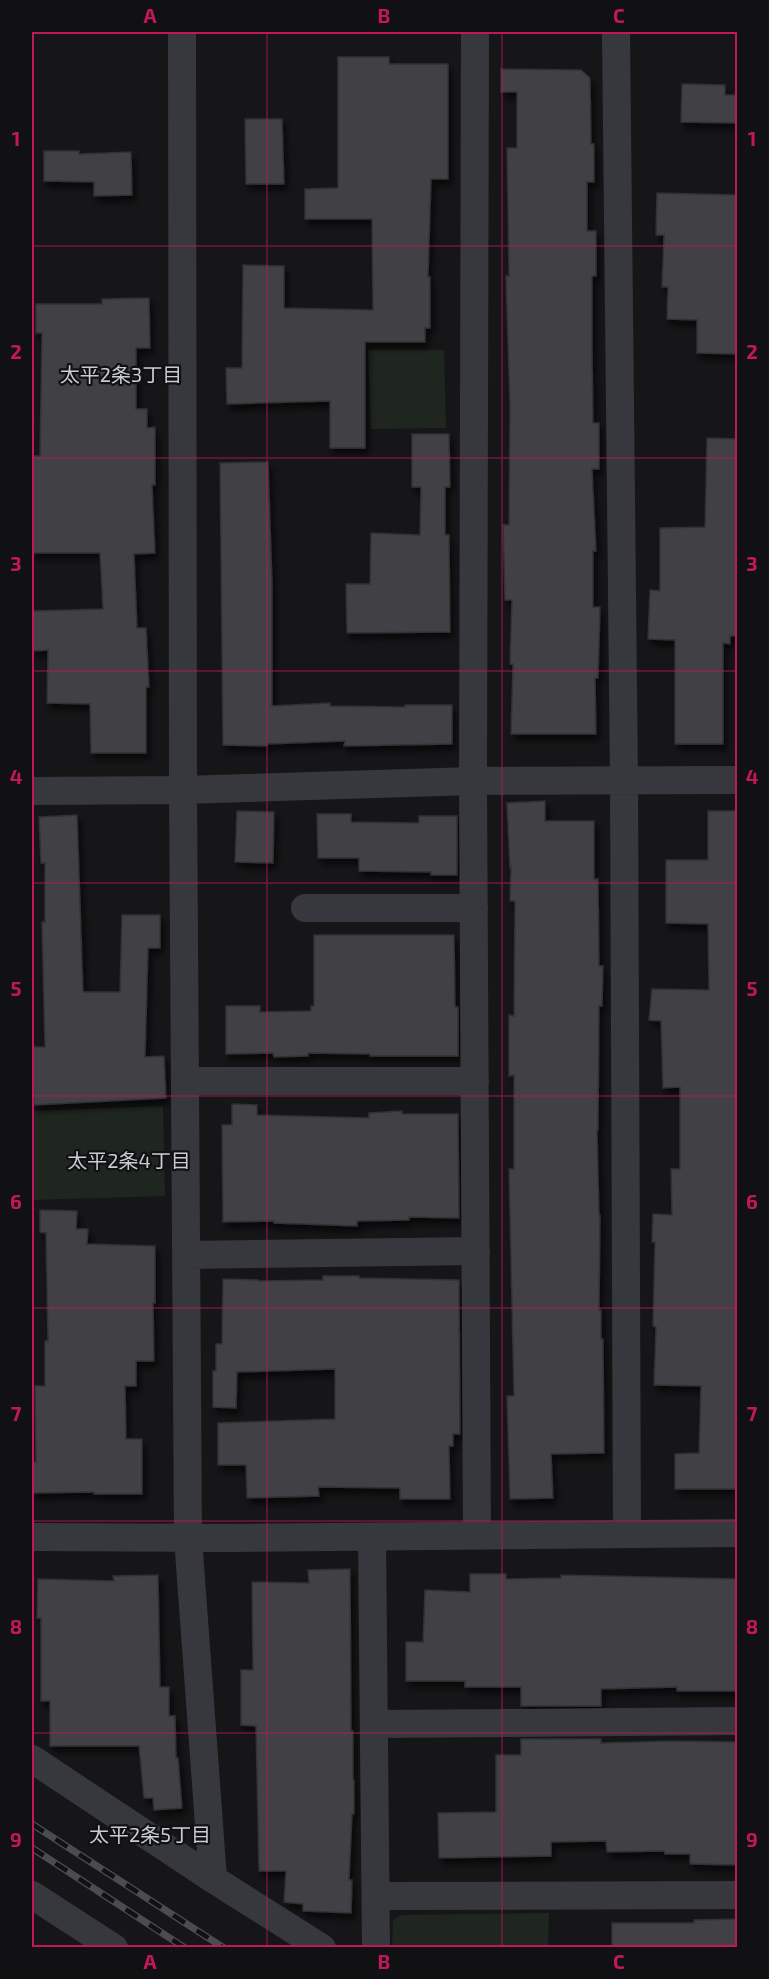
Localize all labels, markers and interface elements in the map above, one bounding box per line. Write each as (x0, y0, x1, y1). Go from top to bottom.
text: A (143, 3, 157, 27)
text: B (378, 3, 390, 27)
text: C (613, 3, 625, 27)
text: 1 (12, 126, 20, 150)
text: 1 (748, 126, 756, 150)
text: 2 (10, 339, 22, 363)
text: 2 (746, 339, 758, 363)
district label: 太平2条3丁目 (60, 362, 182, 386)
text: 3 (10, 551, 22, 575)
text: 3 (746, 551, 758, 575)
text: 4 (10, 764, 23, 788)
text: 4 (746, 764, 759, 788)
text: 5 (10, 976, 22, 1000)
text: 5 (746, 976, 758, 1000)
district label: 太平2条4丁目 (67, 1148, 191, 1172)
text: 6 (10, 1189, 22, 1213)
text: 6 (746, 1189, 758, 1213)
text: 7 (11, 1401, 22, 1425)
text: 7 (747, 1401, 758, 1425)
text: 8 (10, 1614, 22, 1638)
text: 8 (746, 1614, 758, 1638)
district label: 太平2条5丁目 (89, 1822, 211, 1846)
text: 9 (10, 1827, 22, 1851)
text: 9 (746, 1827, 758, 1851)
text: A (143, 1949, 157, 1973)
text: B (378, 1949, 390, 1973)
text: C (613, 1949, 625, 1973)

